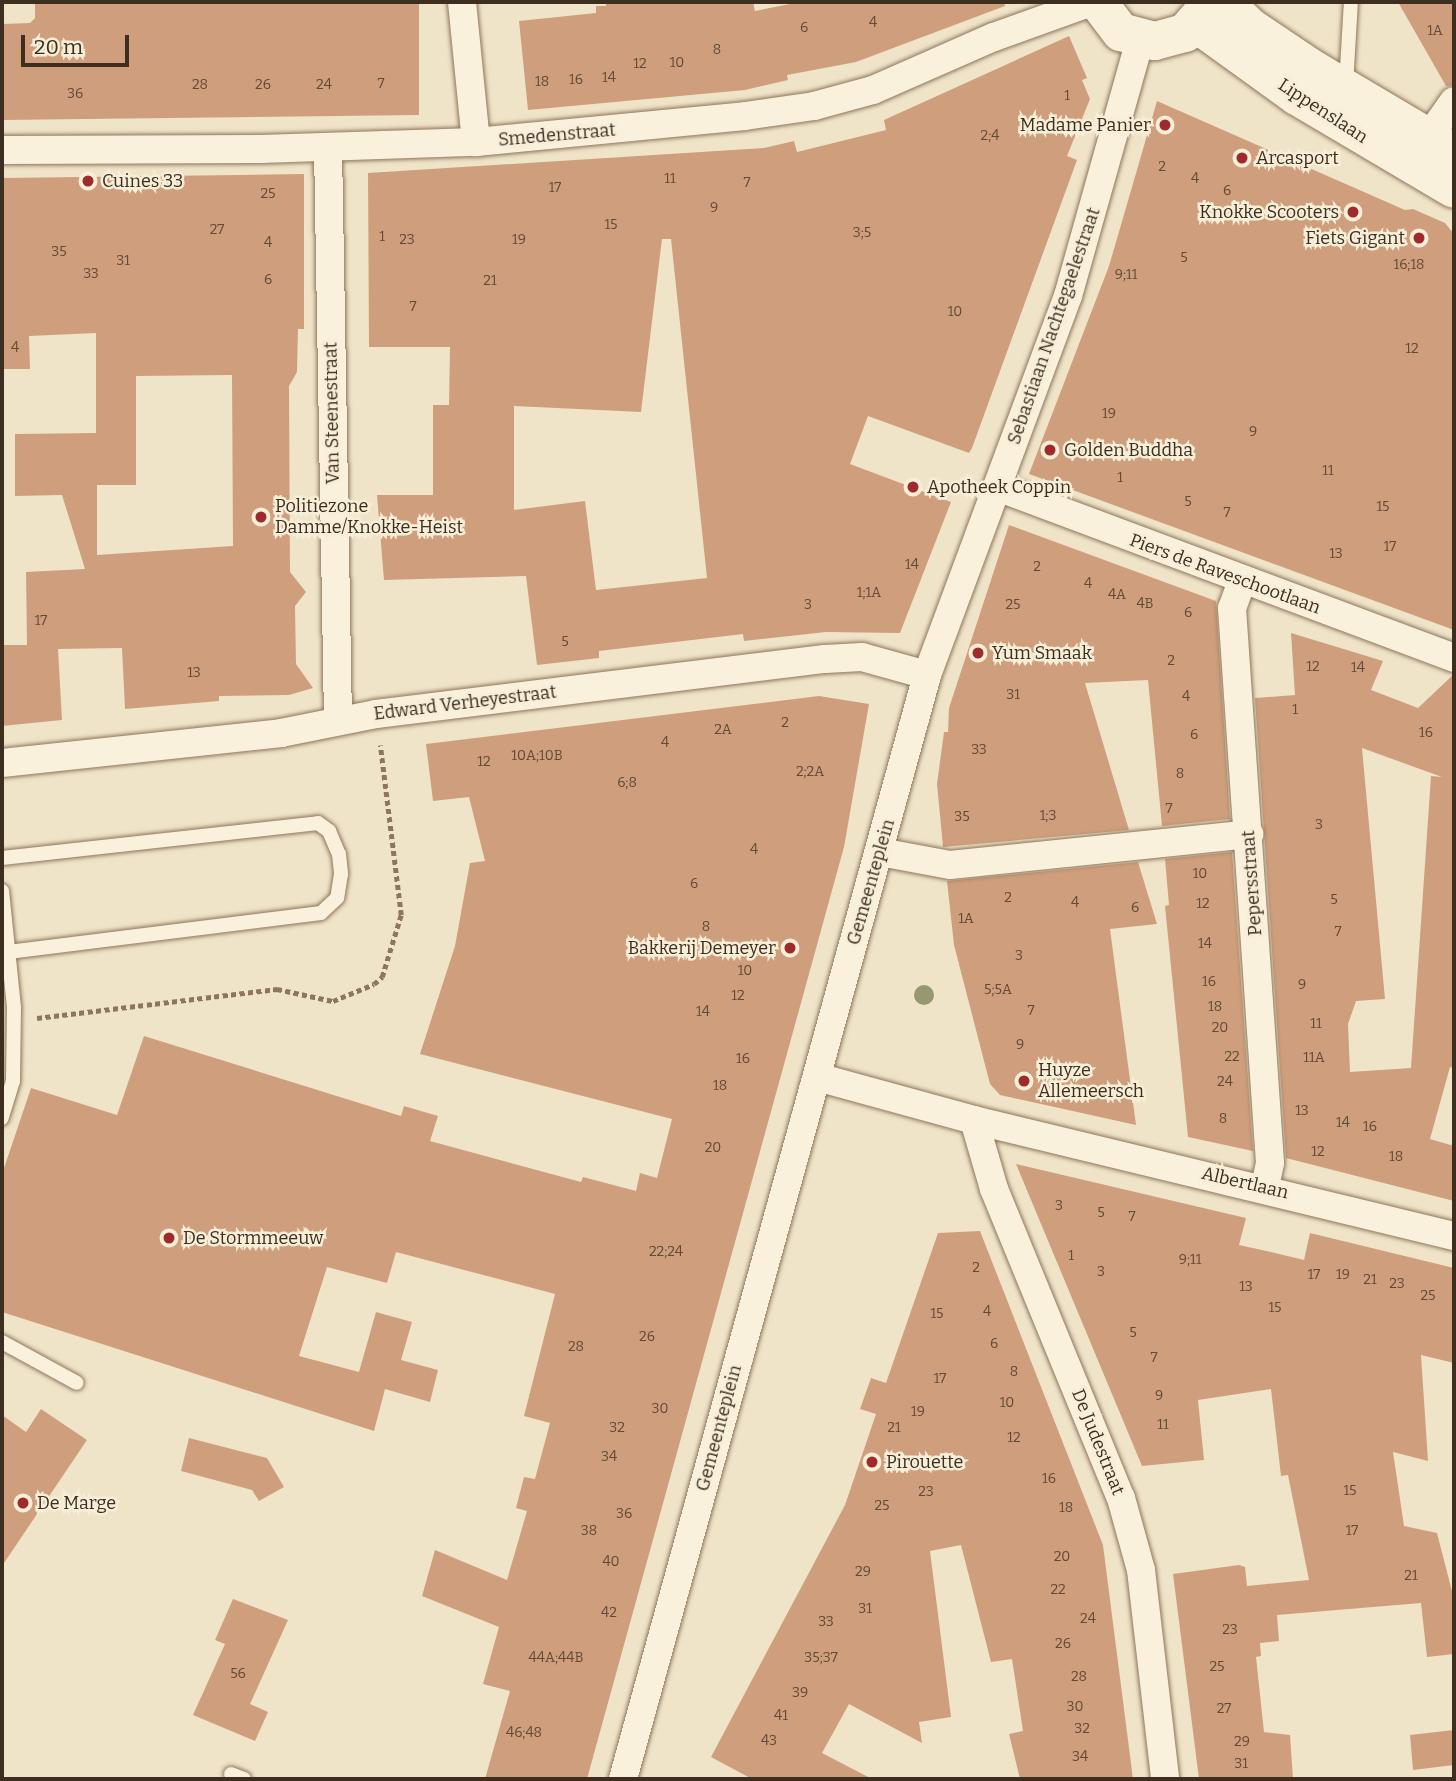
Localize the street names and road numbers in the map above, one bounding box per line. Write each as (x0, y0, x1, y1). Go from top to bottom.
street label: Lippenslaan (1274, 74, 1372, 148)
street label: Smedenstraat (497, 119, 617, 151)
street label: Sebastiaan Nachtegaelestraat (1003, 205, 1105, 447)
street label: Van Steenestraat (320, 342, 344, 484)
street label: Piers de Raveschootlaan (1127, 529, 1323, 619)
street label: Edward Verheyestraat (372, 681, 558, 725)
street label: Gemeenteplein (843, 817, 899, 947)
street label: Pepersstraat (1238, 829, 1266, 937)
street label: Albertlaan (1200, 1163, 1290, 1203)
street label: Gemeenteplein (692, 1362, 746, 1494)
street label: De Judestraat (1067, 1386, 1129, 1498)

